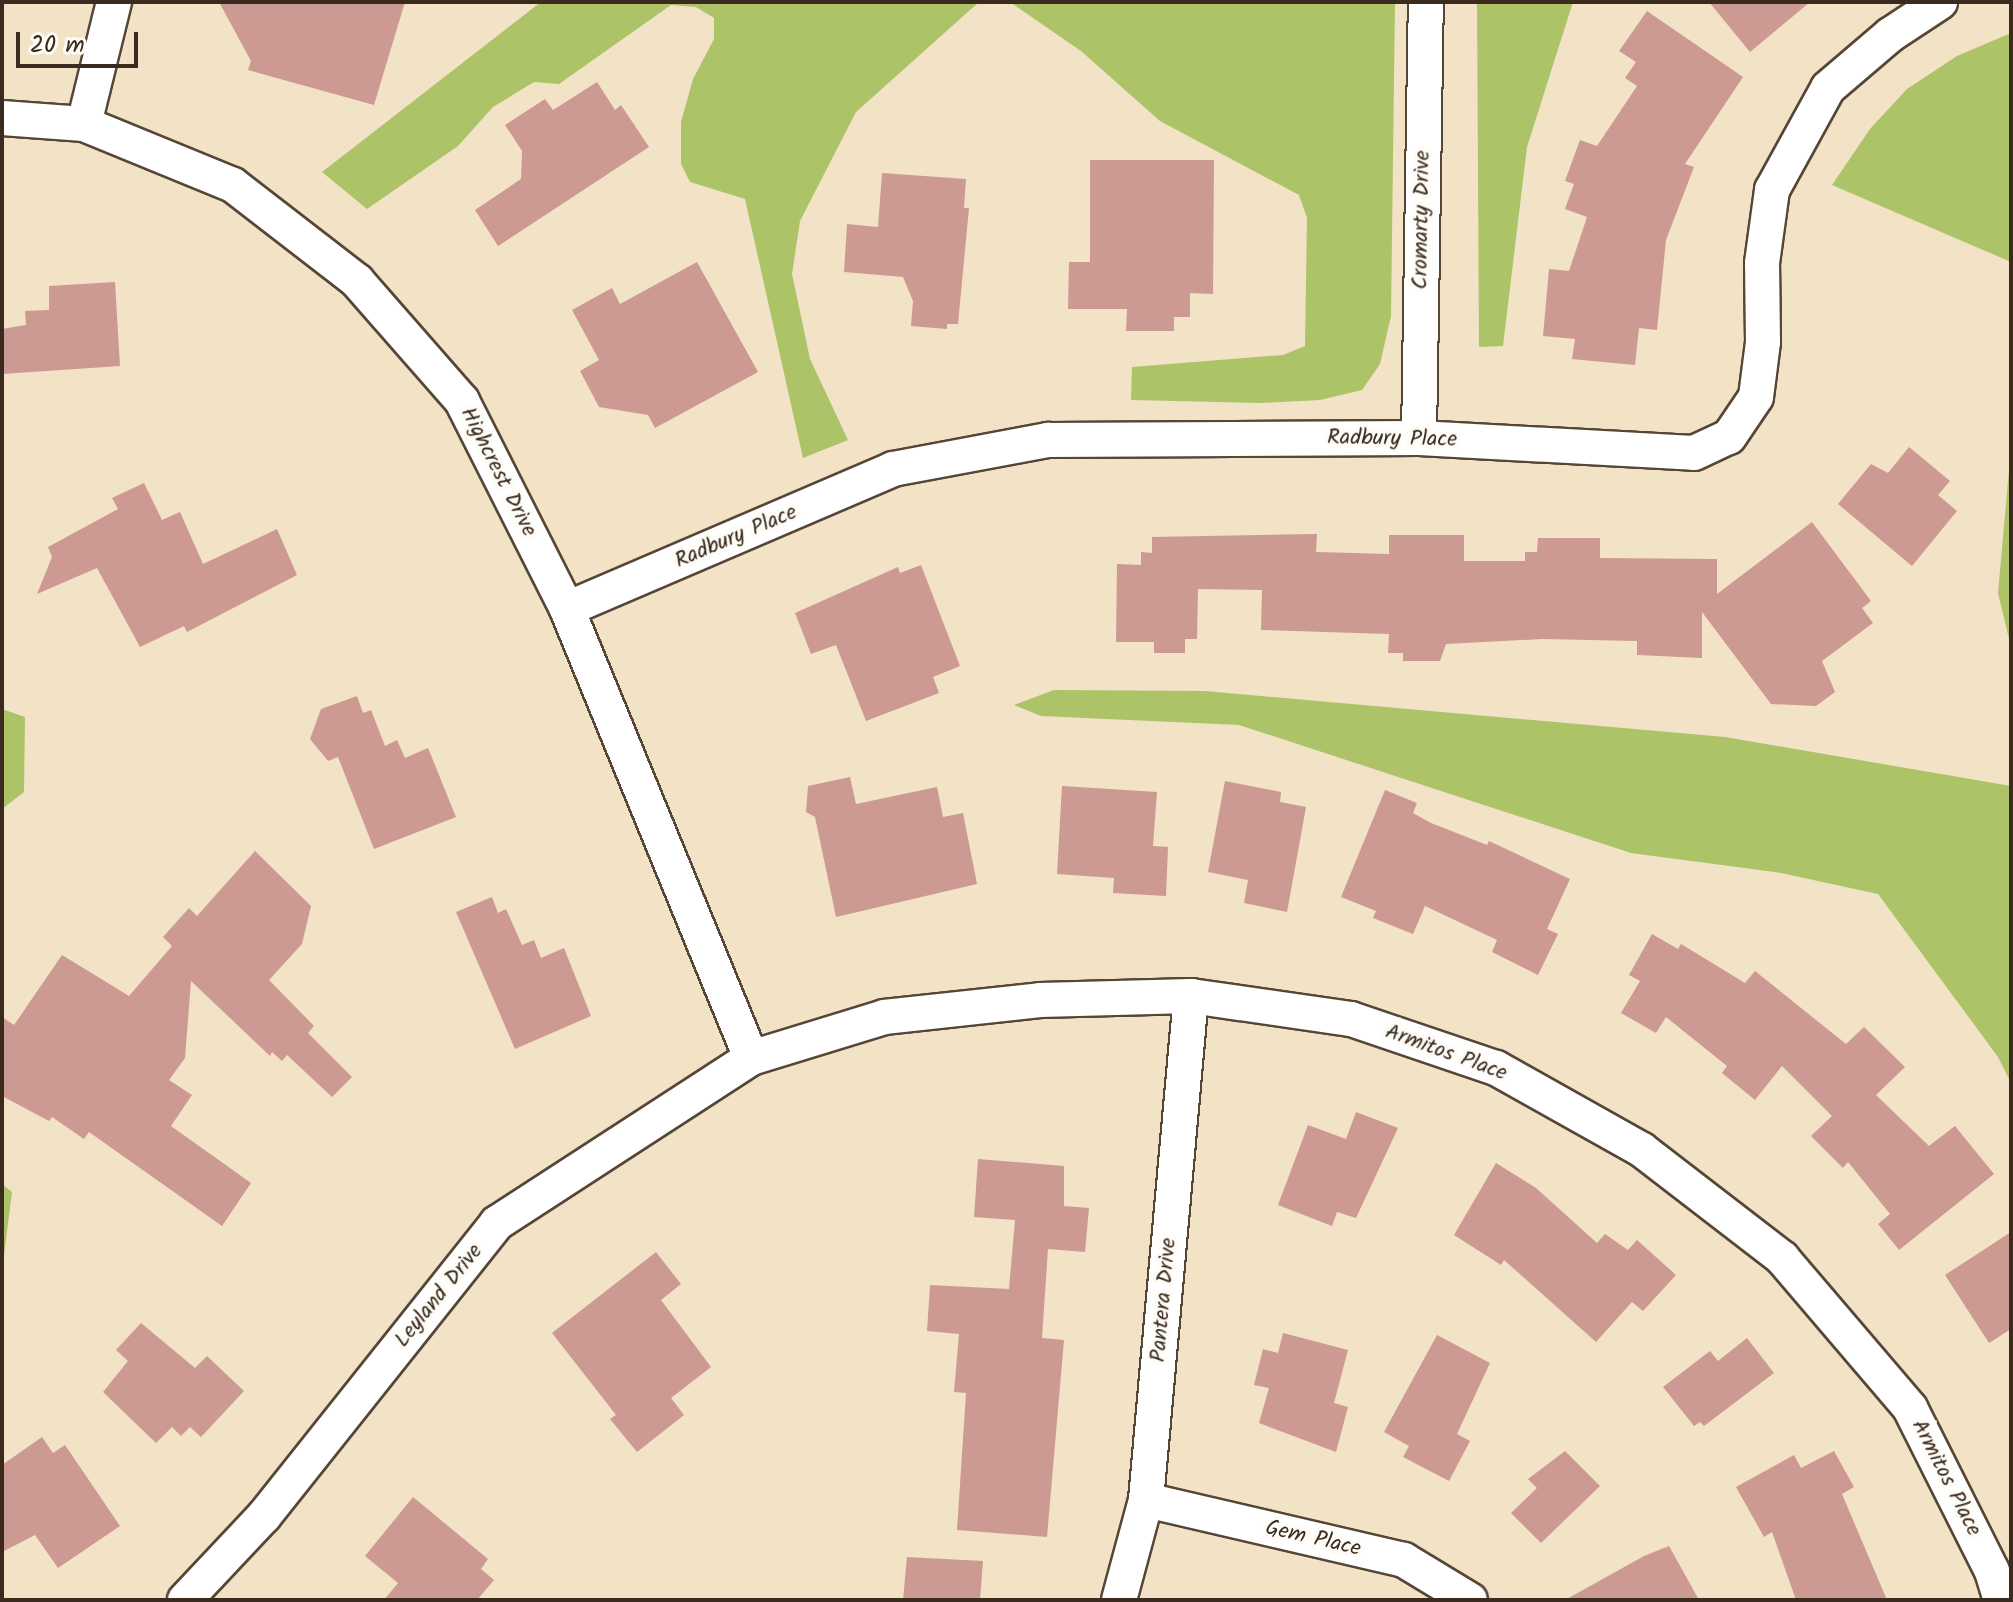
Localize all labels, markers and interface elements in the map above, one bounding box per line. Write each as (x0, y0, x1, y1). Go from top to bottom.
scale bar (20, 16, 142, 66)
text: 20 m (30, 26, 85, 65)
street label: Cromarty Drive (1408, 150, 1436, 290)
street label: Highcrest Drive (454, 403, 542, 541)
street label: Radbury Place (1327, 425, 1457, 453)
street label: Radbury Place (671, 499, 801, 575)
street label: Armitos Place (1382, 1019, 1510, 1087)
street label: Pantera Drive (1145, 1237, 1183, 1363)
street label: Leyland Drive (389, 1239, 489, 1353)
street label: Armitos Place (1905, 1415, 1987, 1541)
street label: Gem Place (1263, 1515, 1363, 1563)

